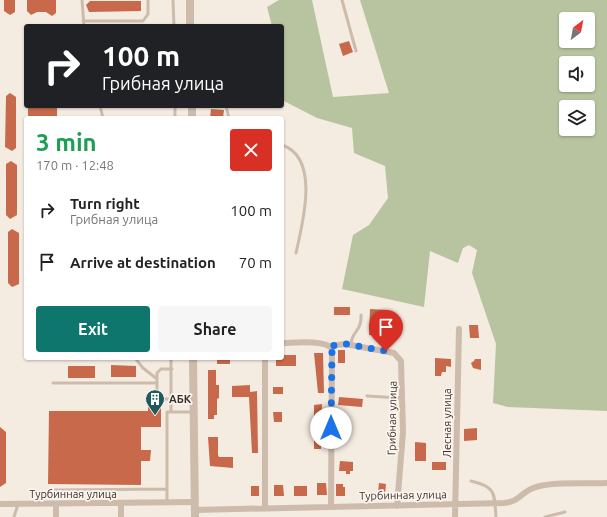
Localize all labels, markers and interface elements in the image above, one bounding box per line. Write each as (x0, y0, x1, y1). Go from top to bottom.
north arrow (559, 12, 595, 48)
map controls (559, 12, 595, 136)
icon: right (36, 40, 88, 92)
text: 100 m (102, 40, 180, 71)
button: sound (559, 56, 595, 92)
text: Грибная улица (102, 73, 224, 93)
button: layers (559, 100, 595, 136)
text: 3 min (36, 129, 97, 156)
button: close (230, 129, 272, 171)
text: 170 m · 12:48 (36, 158, 114, 172)
text: Turn right (70, 195, 140, 212)
icon: right (36, 199, 58, 221)
text: 100 m (230, 202, 272, 219)
text: Грибная улица (70, 212, 158, 226)
icon: arrive (36, 251, 58, 273)
text: Arrive at destination (70, 254, 216, 271)
text: 70 m (239, 254, 272, 271)
button: Exit (36, 306, 150, 352)
button: Share (158, 306, 272, 352)
pin (369, 310, 403, 351)
icon: arrive (375, 316, 397, 338)
street label: Грибная улица (385, 381, 399, 455)
building icon: АБК (144, 388, 166, 416)
street label: Лесная улица (441, 388, 453, 458)
place label: АБК (169, 393, 192, 405)
position arrow (310, 407, 352, 449)
street label: Турбинная улица (29, 488, 117, 500)
street label: Турбинная улица (359, 488, 447, 502)

